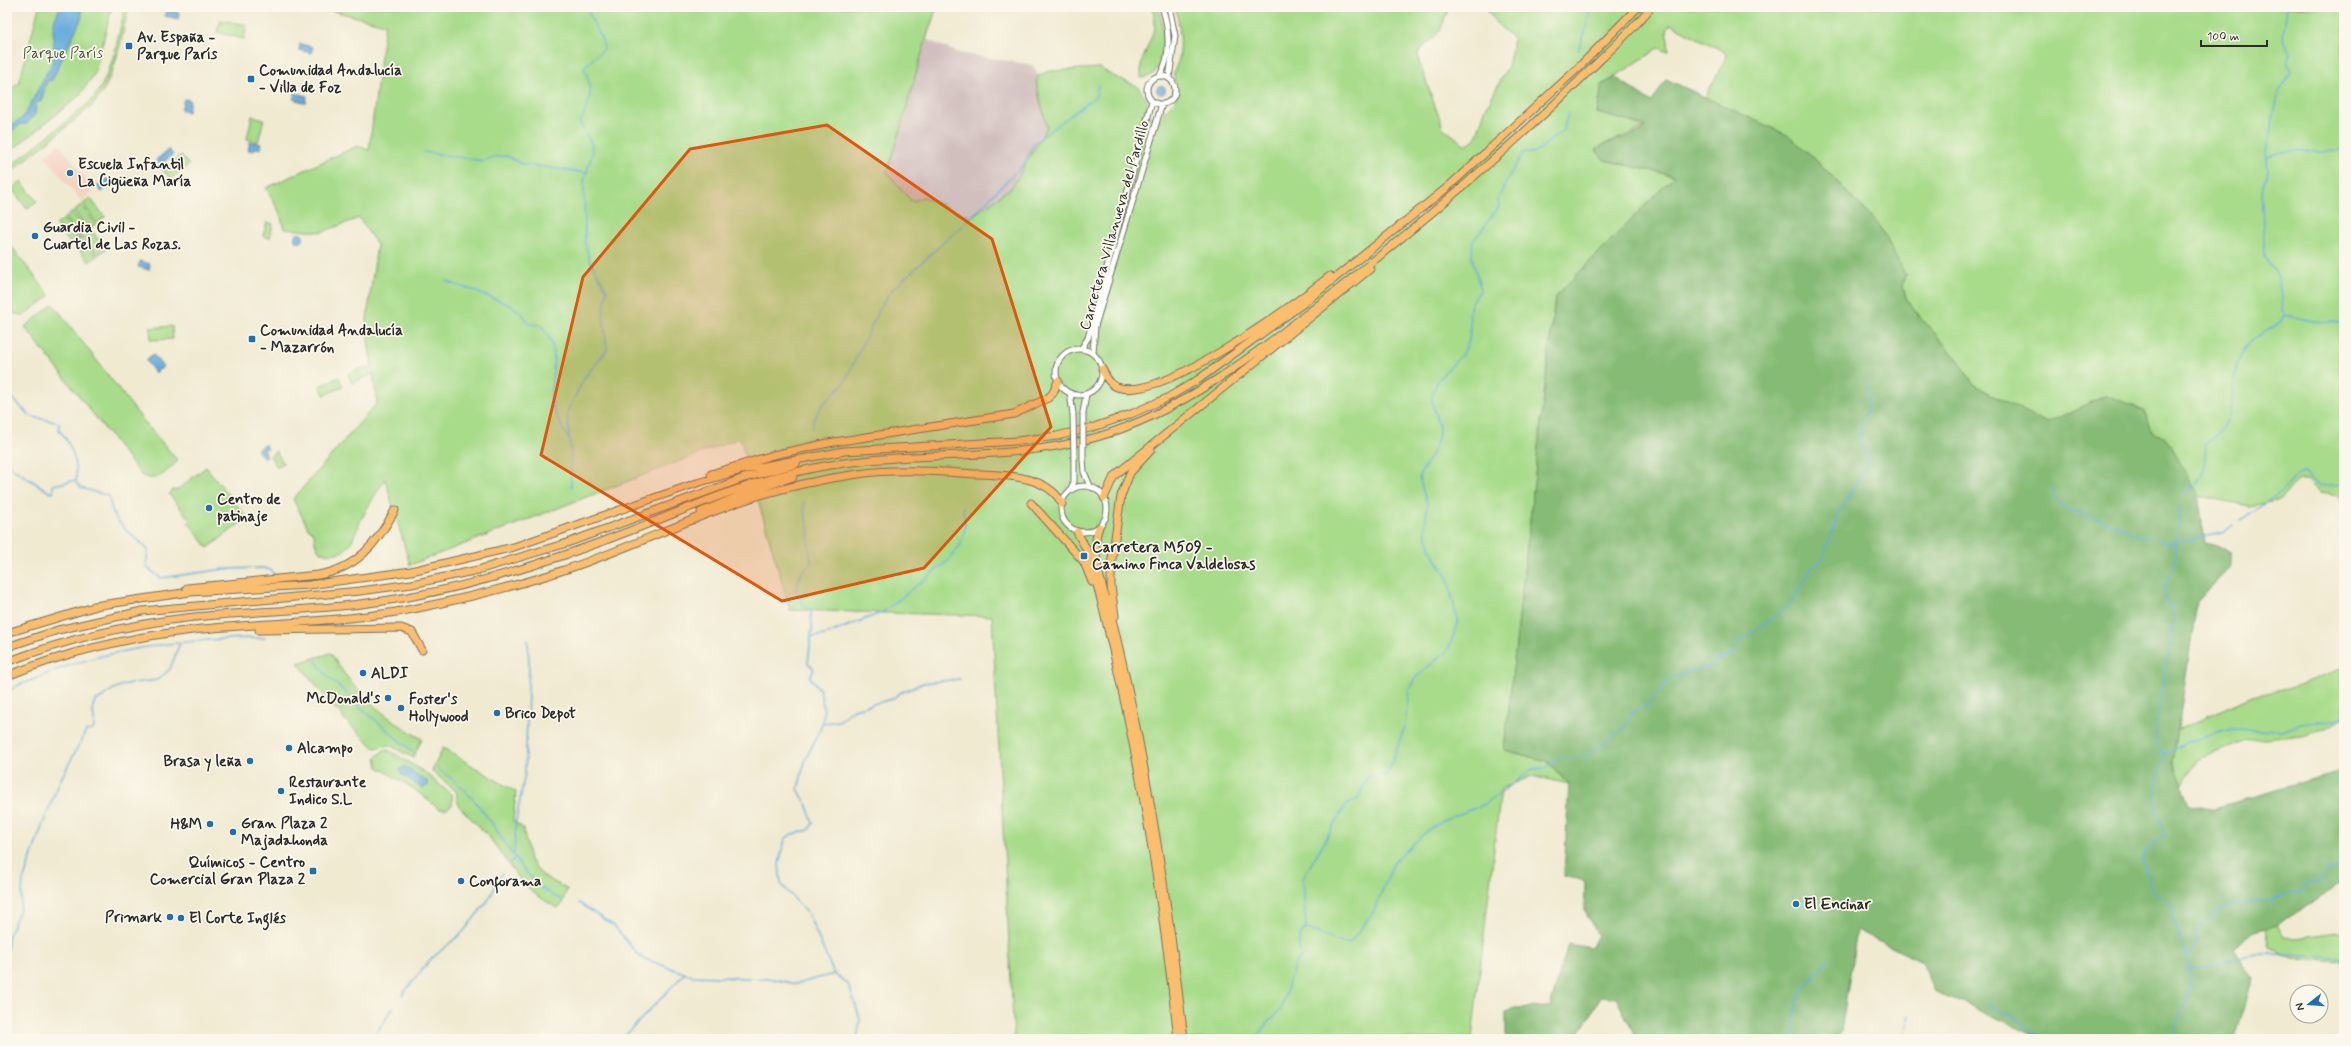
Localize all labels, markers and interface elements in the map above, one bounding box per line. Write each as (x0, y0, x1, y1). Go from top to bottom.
scale bar (2201, 22, 2267, 48)
place label: Av. España - Parque París (137, 28, 218, 65)
text: 100 m (2207, 29, 2239, 45)
marker: Av. España - Parque París (124, 41, 134, 51)
park label: Parque París (23, 44, 104, 64)
place label: Comunidad Andalucía - Villa de Foz (259, 61, 402, 98)
marker: Comunidad Andalucía - Villa de Foz (246, 74, 256, 84)
street label: Carretera Villanueva del Pardillo (1075, 118, 1155, 333)
place label: Escuela Infantil La Cigüeña María (78, 155, 192, 194)
marker: Escuela Infantil La Cigüeña María (65, 168, 75, 178)
place label: Guardia Civil - Cuartel de Las Rozas. (43, 218, 181, 255)
marker: Guardia Civil - Cuartel de Las Rozas. (30, 231, 40, 241)
place label: Comunidad Andalucía - Mazarrón (260, 321, 403, 358)
marker: Comunidad Andalucía - Mazarrón (247, 334, 257, 344)
place label: Centro de patinaje (217, 490, 281, 527)
marker: Centro de patinaje (204, 503, 214, 513)
place label: Carretera M509 - Camino Finca Valdelosas (1092, 538, 1255, 575)
marker: Carretera M509 - Camino Finca Valdelosas (1079, 551, 1089, 561)
place label: ALDI (371, 664, 409, 684)
marker: ALDI (358, 668, 368, 678)
place label: McDonald's (306, 689, 380, 709)
place label: Foster's Hollywood (409, 690, 469, 727)
marker: McDonald's (383, 693, 393, 703)
marker: Foster's Hollywood (396, 703, 406, 713)
place label: Brico Depot (505, 704, 576, 724)
marker: Brico Depot (492, 708, 502, 718)
place label: Alcampo (297, 739, 353, 759)
marker: Alcampo (284, 743, 294, 753)
place label: Brasa y leña (164, 752, 242, 772)
marker: Brasa y leña (245, 756, 255, 766)
place label: Restaurante Indico S.L (289, 773, 367, 810)
marker: Restaurante Indico S.L (276, 786, 286, 796)
place label: Gran Plaza 2 Majadahonda (241, 814, 328, 851)
place label: H&M (170, 815, 202, 835)
marker: H&M (205, 819, 215, 829)
marker: Gran Plaza 2 Majadahonda (228, 827, 238, 837)
place label: Químicos - Centro Comercial Gran Plaza 2 (150, 853, 306, 890)
marker: Químicos - Centro Comercial Gran Plaza 2 (308, 866, 318, 876)
place label: Conforama (469, 872, 541, 894)
marker: Conforama (456, 876, 466, 886)
place label: El Encinar (1804, 895, 1872, 915)
marker: El Encinar (1791, 899, 1801, 909)
place label: Primark (105, 908, 163, 928)
place label: El Corte Inglés (189, 909, 286, 931)
marker: Primark (165, 912, 175, 922)
marker: El Corte Inglés (176, 913, 186, 923)
north arrow (2289, 984, 2329, 1024)
text: N (2293, 1001, 2308, 1012)

